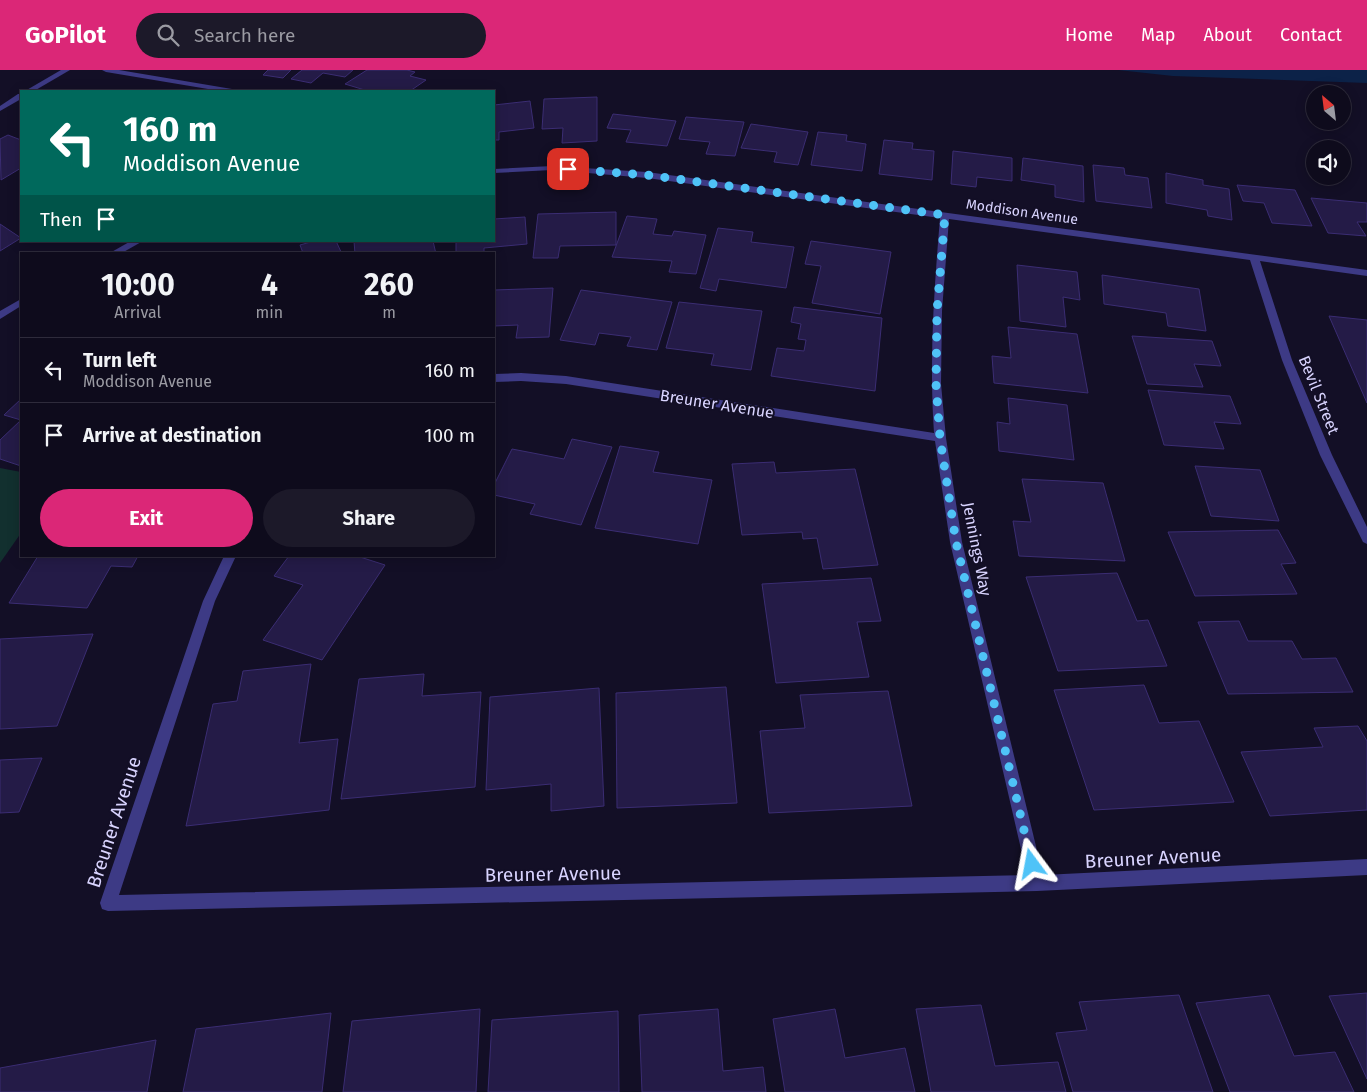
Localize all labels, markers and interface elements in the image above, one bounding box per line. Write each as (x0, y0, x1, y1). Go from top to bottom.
search box (136, 13, 486, 58)
text: GoPilot (25, 21, 106, 49)
icon: search (154, 21, 182, 49)
text: Search here (194, 24, 295, 47)
text: Home (1065, 24, 1113, 46)
text: Map (1141, 24, 1175, 46)
text: About (1203, 24, 1252, 46)
text: Contact (1280, 24, 1342, 46)
north arrow (1306, 85, 1351, 130)
map controls (1306, 85, 1351, 185)
text: 160 m (123, 108, 217, 150)
icon: left (40, 110, 105, 175)
button: sound (1306, 140, 1351, 185)
pin (547, 148, 589, 190)
text: Moddison Avenue (123, 150, 300, 177)
icon: arrive (554, 155, 582, 183)
street label: Moddison Avenue (965, 196, 1079, 228)
icon: arrive (92, 205, 120, 233)
text: Then (40, 208, 82, 231)
text: 10:00 (101, 267, 175, 303)
text: 4 (261, 267, 278, 303)
text: 260 (364, 267, 414, 303)
text: Arrival (114, 303, 161, 322)
text: min (256, 303, 283, 322)
text: m (382, 303, 396, 322)
text: Turn left (83, 349, 157, 372)
street label: Bevil Street (1295, 353, 1343, 437)
icon: left (40, 356, 68, 384)
text: 160 m (425, 359, 475, 382)
text: Moddison Avenue (83, 372, 212, 391)
street label: Breuner Avenue (659, 386, 775, 422)
icon: arrive (40, 421, 68, 449)
text: Arrive at destination (83, 424, 262, 447)
text: 100 m (424, 424, 475, 447)
button: Exit (40, 489, 253, 547)
button: Share (263, 489, 475, 547)
street label: Jennings Way (959, 500, 995, 598)
street label: Breuner Avenue (82, 753, 146, 891)
position arrow (1005, 837, 1057, 889)
street label: Breuner Avenue (1084, 843, 1222, 873)
street label: Breuner Avenue (484, 861, 622, 887)

